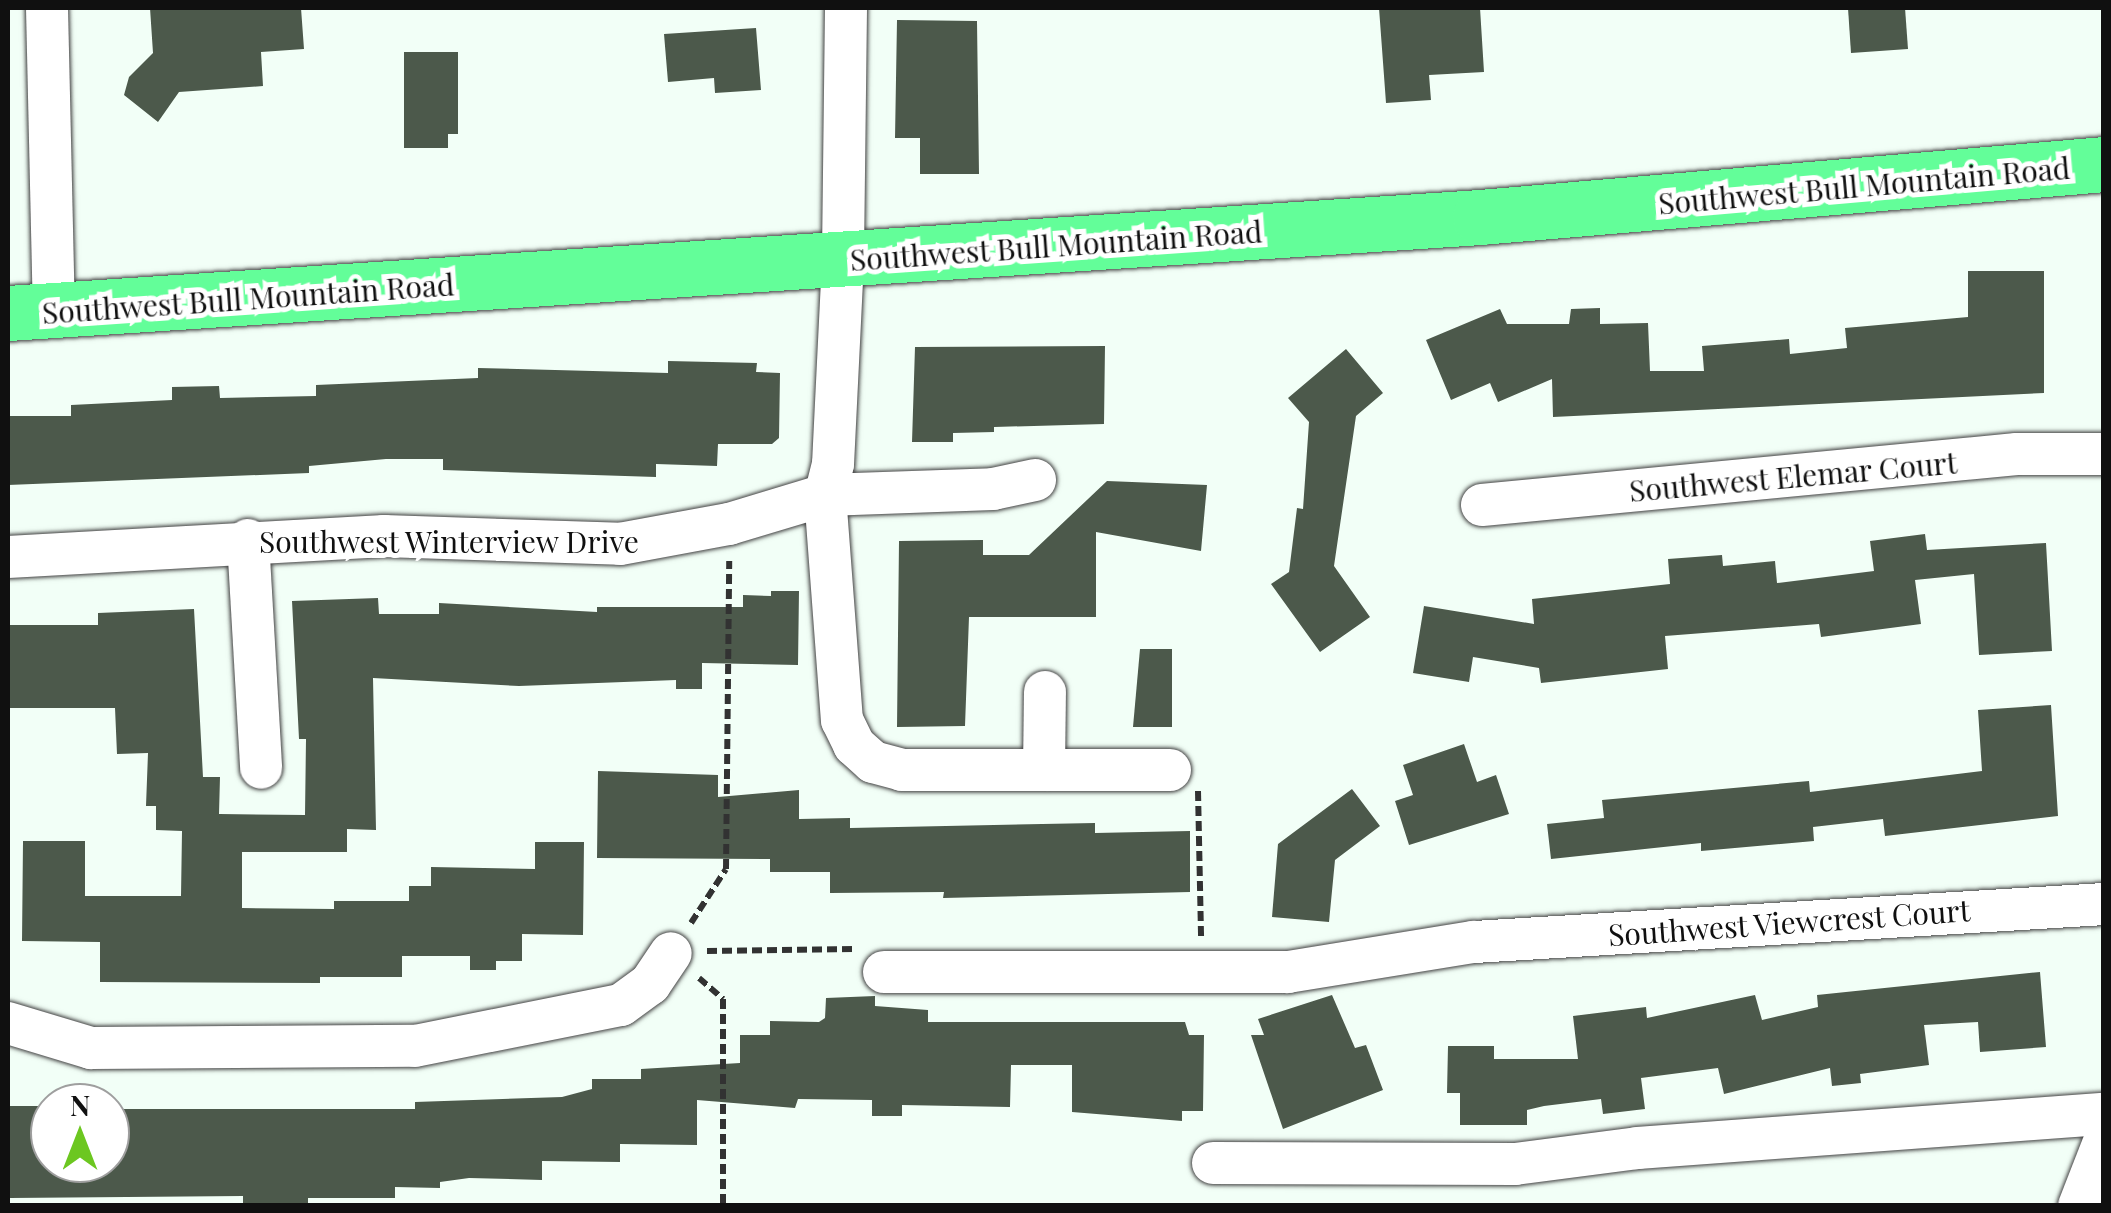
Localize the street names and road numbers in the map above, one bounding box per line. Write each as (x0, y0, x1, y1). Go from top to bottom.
street label: Southwest Bull Mountain Road (1656, 149, 2072, 221)
street label: Southwest Bull Mountain Road (848, 213, 1264, 277)
street label: Southwest Bull Mountain Road (40, 266, 456, 330)
street label: Southwest Elemar Court (1627, 444, 1959, 508)
street label: Southwest Winterview Drive (258, 523, 640, 559)
street label: Southwest Viewcrest Court (1606, 891, 1972, 953)

